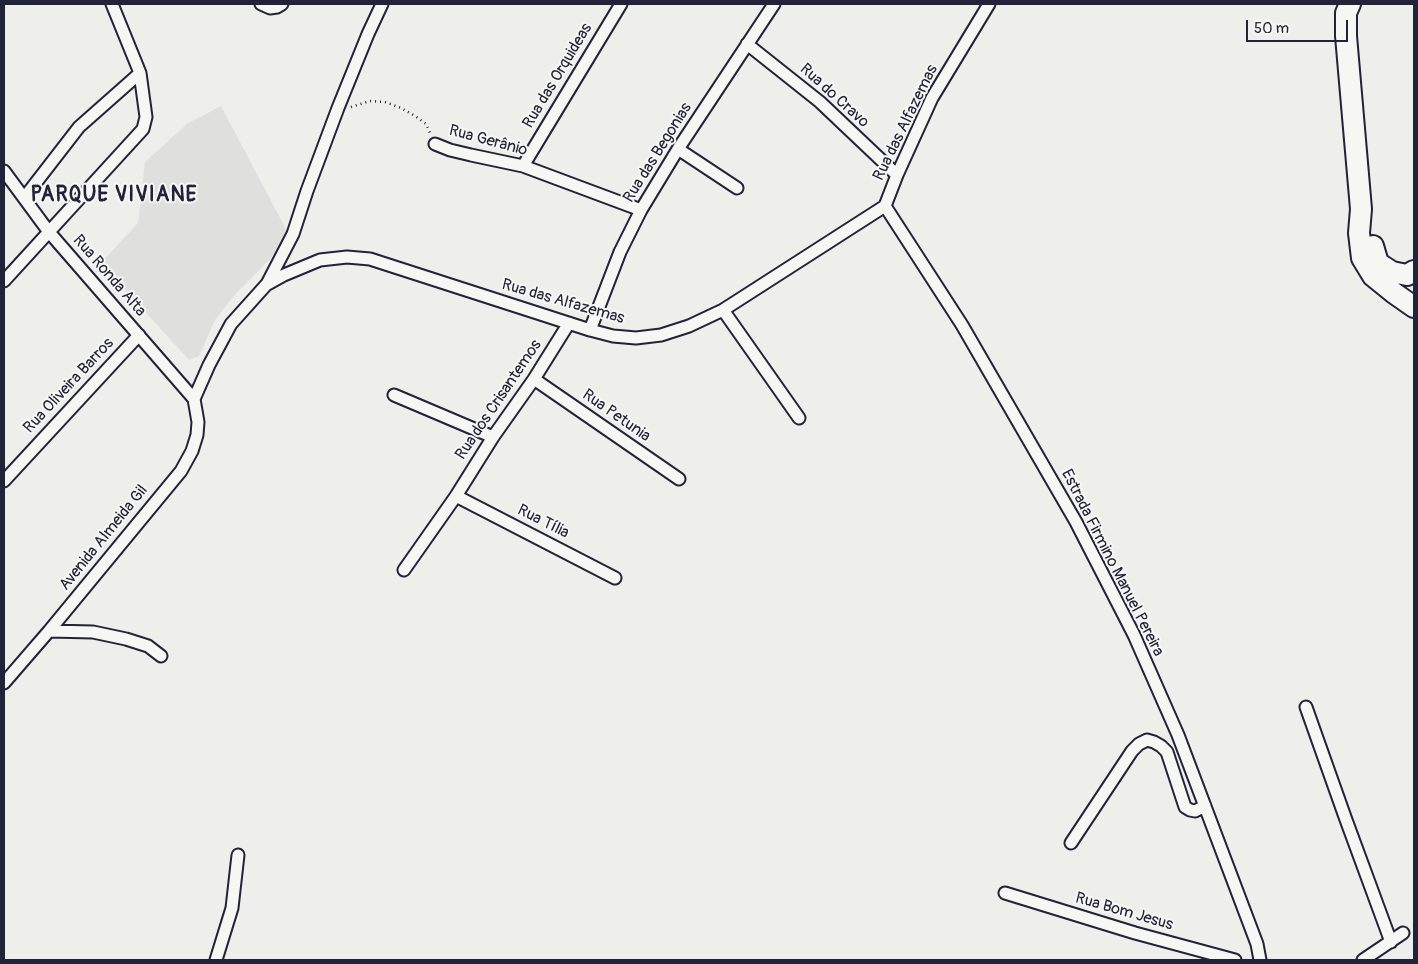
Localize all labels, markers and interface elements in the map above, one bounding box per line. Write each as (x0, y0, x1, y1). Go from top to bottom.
scale bar (1248, 10, 1350, 42)
text: 50 m (1254, 19, 1289, 38)
street label: Rua das Orquideas (519, 20, 597, 132)
street label: Rua do Cravo (795, 60, 873, 132)
street label: Rua das Alfazemas (870, 62, 942, 184)
street label: Rua das Begonias (620, 100, 696, 206)
street label: Rua Gerânio (447, 121, 529, 161)
district label: PARQUE VIVIANE (29, 183, 199, 209)
street label: Rua Ronda Alta (68, 231, 150, 321)
street label: Rua das Alfazemas (500, 275, 626, 329)
street label: Rua Oliveira Barros (20, 334, 118, 438)
street label: Rua dos Crisantemos (452, 336, 546, 464)
street label: Rua Petunia (578, 386, 654, 446)
street label: Estrada Firmino Manuel Pereira (1056, 466, 1168, 660)
street label: Avenida Almeida Gil (56, 481, 152, 595)
street label: Rua Tília (514, 501, 572, 543)
street label: Rua Bom Jesus (1073, 889, 1175, 935)

